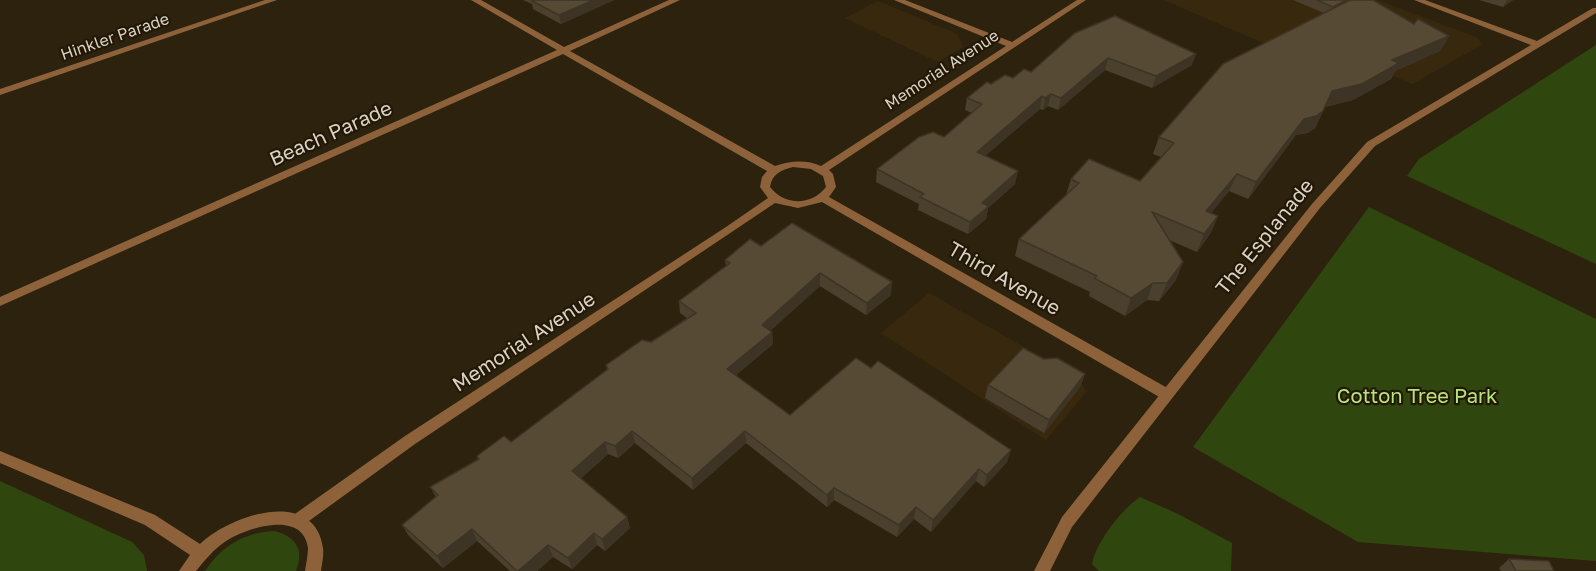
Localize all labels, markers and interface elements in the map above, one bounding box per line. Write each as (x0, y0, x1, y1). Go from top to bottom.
street label: Hinkler Parade (58, 9, 172, 65)
street label: Memorial Avenue (881, 26, 1003, 114)
street label: Beach Parade (266, 96, 396, 172)
street label: The Esplanade (1211, 174, 1319, 300)
street label: Third Avenue (944, 237, 1064, 321)
street label: Memorial Avenue (448, 287, 600, 397)
park label: Cotton Tree Park (1337, 385, 1497, 409)

